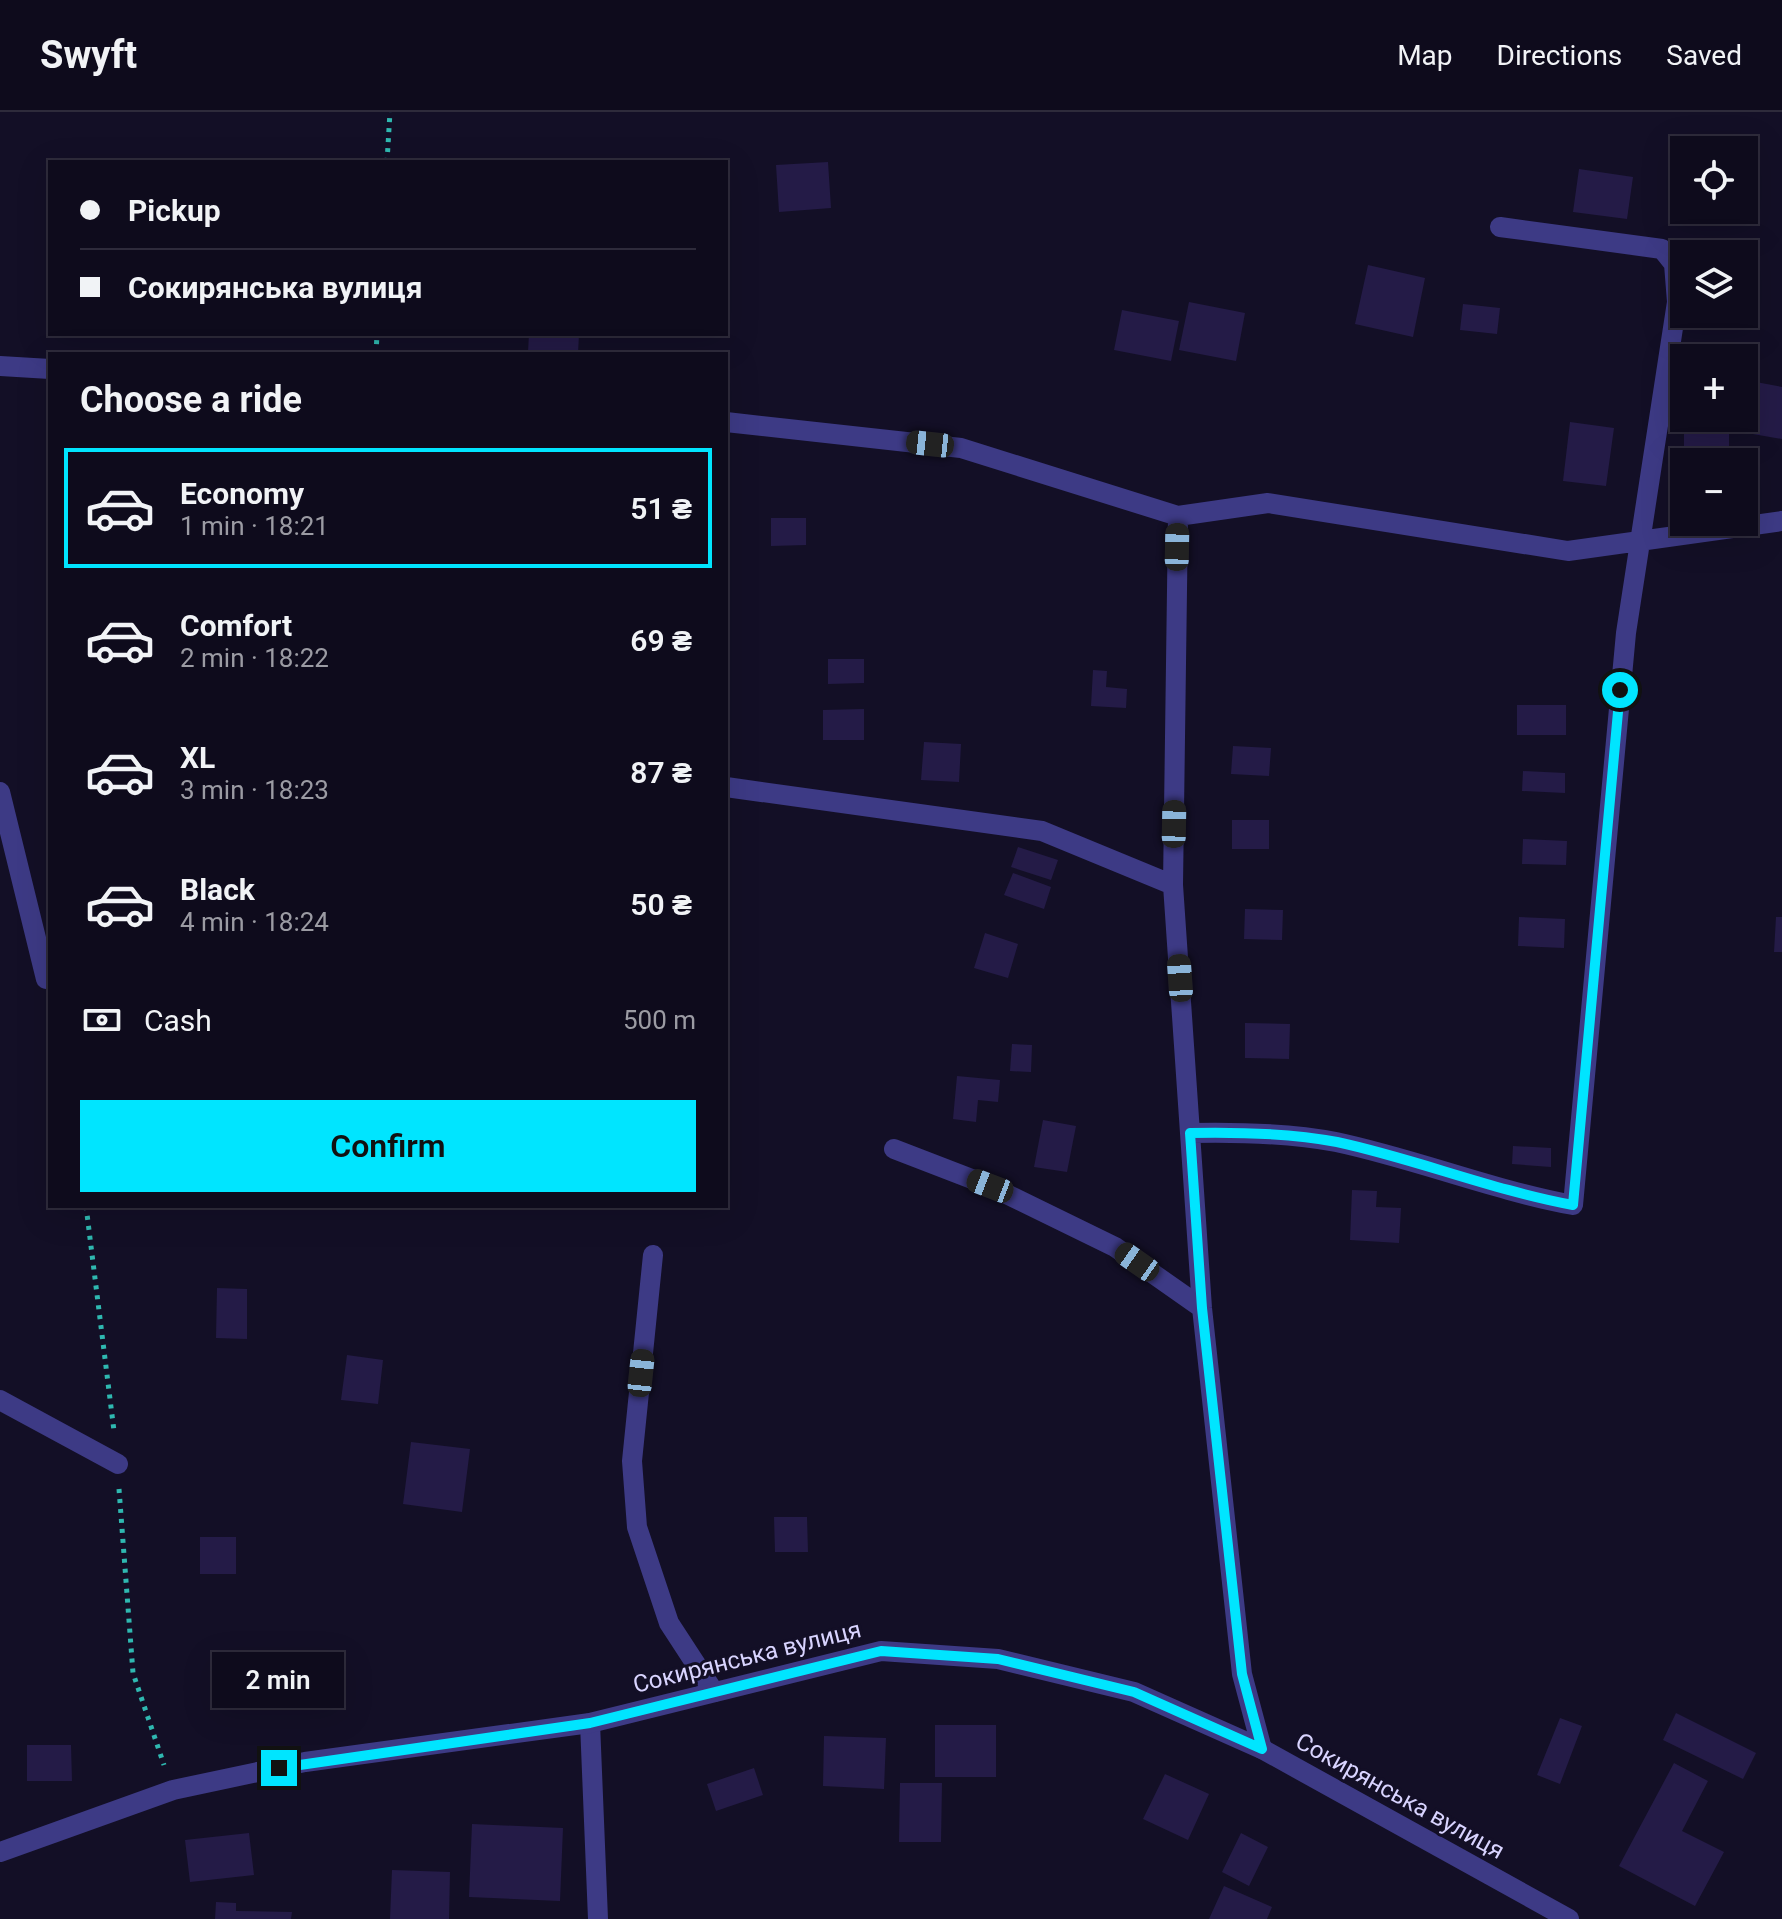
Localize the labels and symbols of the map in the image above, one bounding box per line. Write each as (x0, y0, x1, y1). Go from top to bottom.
car (905, 430, 955, 458)
car (1165, 523, 1189, 571)
route start (1602, 672, 1638, 708)
car (1162, 800, 1186, 848)
car (1166, 953, 1194, 1003)
car (963, 1166, 1017, 1206)
car (1110, 1238, 1164, 1286)
car (627, 1348, 655, 1398)
street label: Сокирянська вулиця (630, 1615, 864, 1699)
callout: 2 min (213, 1652, 345, 1708)
street label: Сокирянська вулиця (1291, 1727, 1509, 1865)
route end (261, 1750, 297, 1786)

